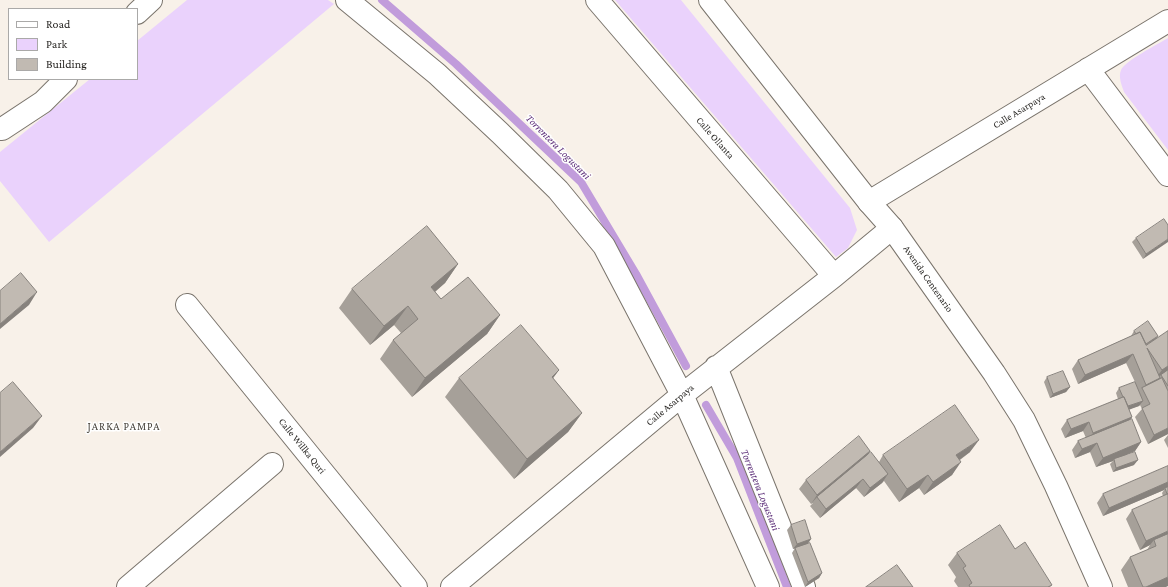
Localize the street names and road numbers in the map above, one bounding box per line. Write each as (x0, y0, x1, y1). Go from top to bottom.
street label: Calle Asarpaya (991, 91, 1047, 131)
street label: Calle Ollanta (693, 114, 737, 162)
street label: Avenida Centenario (901, 243, 955, 315)
street label: Calle Asarpaya (644, 382, 696, 428)
street label: Calle Willka Quri (276, 416, 328, 476)

